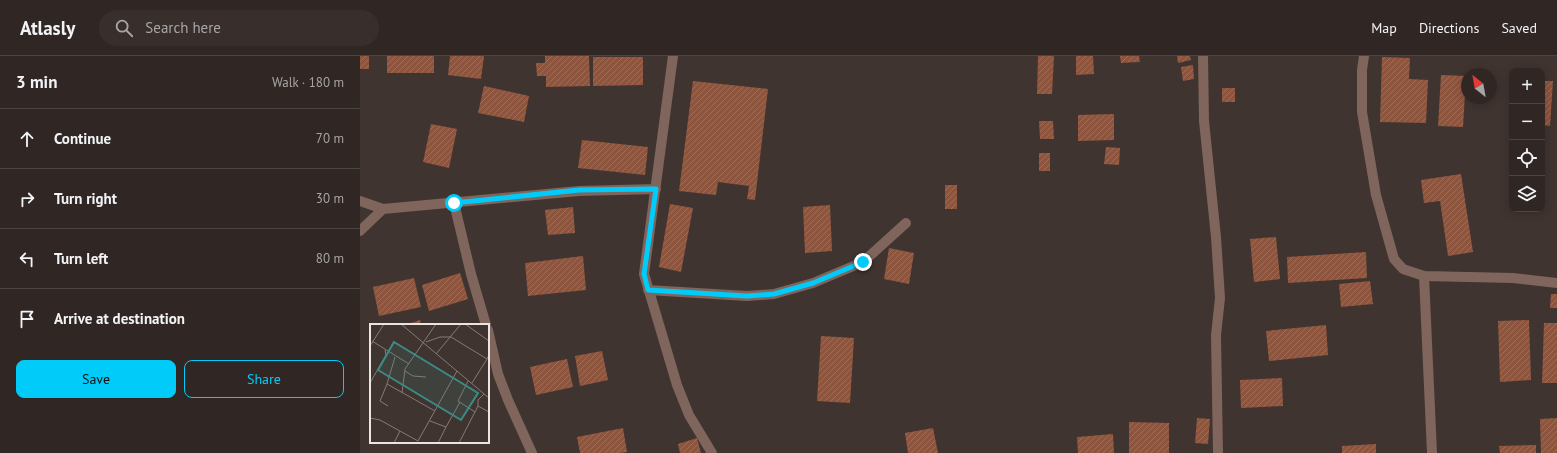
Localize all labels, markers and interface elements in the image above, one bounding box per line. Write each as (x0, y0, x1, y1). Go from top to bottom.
search box (99, 10, 379, 46)
text: Atlasly (20, 16, 75, 40)
icon: search (113, 17, 135, 39)
text: Search here (145, 18, 221, 37)
text: Map (1371, 19, 1397, 37)
text: Directions (1419, 19, 1479, 37)
text: Saved (1501, 19, 1537, 37)
north arrow (1461, 68, 1497, 104)
map controls (1509, 68, 1545, 212)
button: + (1509, 68, 1545, 104)
text: 3 min (16, 71, 57, 93)
text: Walk · 180 m (272, 74, 344, 91)
button: − (1509, 104, 1545, 140)
icon: ahead (16, 128, 38, 150)
text: Continue (54, 129, 111, 148)
text: 70 m (316, 130, 344, 147)
button: locate (1509, 140, 1545, 176)
button: layers (1509, 176, 1545, 212)
icon: right (16, 188, 38, 210)
text: Turn right (54, 189, 117, 208)
text: 30 m (316, 190, 344, 207)
route start (445, 194, 463, 212)
icon: left (16, 248, 38, 270)
text: Turn left (54, 249, 108, 268)
text: 80 m (316, 250, 344, 267)
route end (854, 253, 872, 271)
icon: arrive (16, 308, 38, 330)
text: Arrive at destination (54, 309, 185, 328)
inset map (370, 324, 489, 443)
button: Save (16, 360, 176, 398)
button: Share (184, 360, 344, 398)

